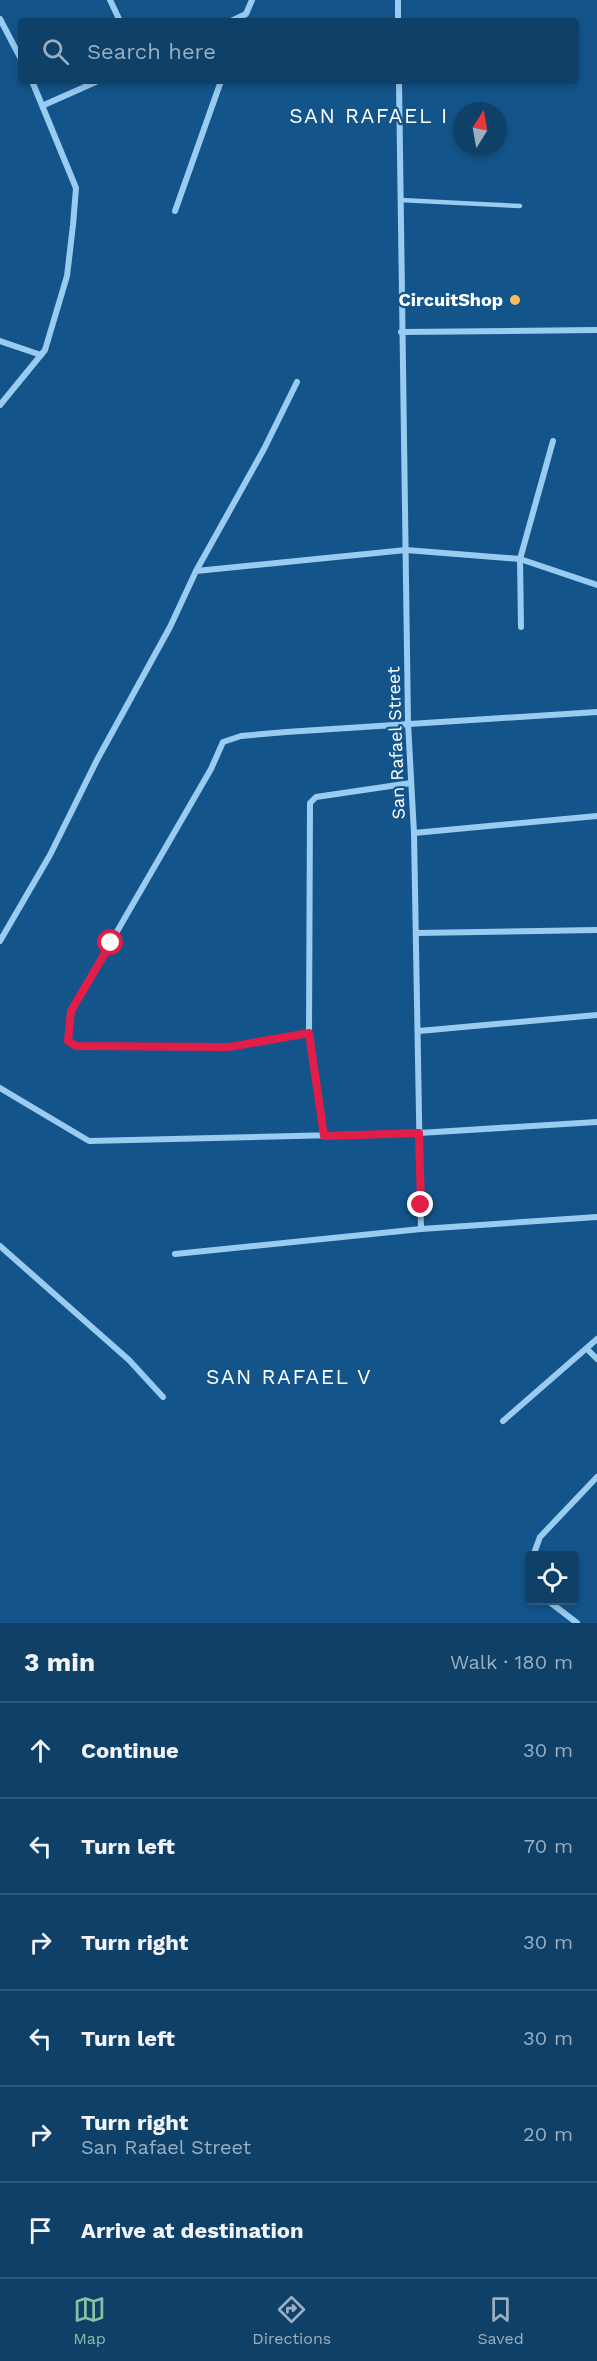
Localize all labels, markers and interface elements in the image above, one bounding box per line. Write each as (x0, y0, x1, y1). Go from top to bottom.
search box (18, 18, 579, 84)
icon: search (39, 35, 72, 68)
text: Search here (87, 39, 216, 64)
north arrow (453, 102, 507, 156)
district label: SAN RAFAEL I (289, 103, 449, 128)
place label: CircuitShop (399, 289, 503, 310)
marker: CircuitShop (508, 293, 522, 307)
street label: San Rafael Street (382, 666, 409, 820)
route start (97, 929, 123, 955)
route end (407, 1191, 433, 1217)
district label: SAN RAFAEL V (206, 1364, 372, 1389)
map controls (525, 1551, 579, 1605)
button: locate (525, 1551, 579, 1605)
text: 3 min (24, 1647, 95, 1677)
text: Walk · 180 m (450, 1650, 573, 1674)
icon: ahead (24, 1734, 57, 1767)
text: Continue (81, 1738, 179, 1763)
text: 30 m (523, 1738, 573, 1762)
icon: left (24, 1830, 57, 1863)
text: Turn left (81, 1834, 175, 1859)
text: 70 m (524, 1834, 573, 1858)
icon: right (24, 1926, 57, 1959)
text: Turn right (81, 1930, 188, 1955)
text: 30 m (523, 1930, 573, 1954)
icon: left (24, 2022, 57, 2055)
text: Turn left (81, 2026, 175, 2051)
text: 30 m (523, 2026, 573, 2050)
text: Turn right (81, 2110, 188, 2135)
icon: right (24, 2118, 57, 2151)
text: 20 m (523, 2122, 573, 2146)
text: San Rafael Street (81, 2135, 251, 2159)
icon: arrive (24, 2214, 57, 2247)
text: Arrive at destination (81, 2218, 304, 2243)
tab: Map (73, 2293, 106, 2348)
tab: Directions (252, 2293, 331, 2348)
tab: Saved (477, 2293, 524, 2348)

